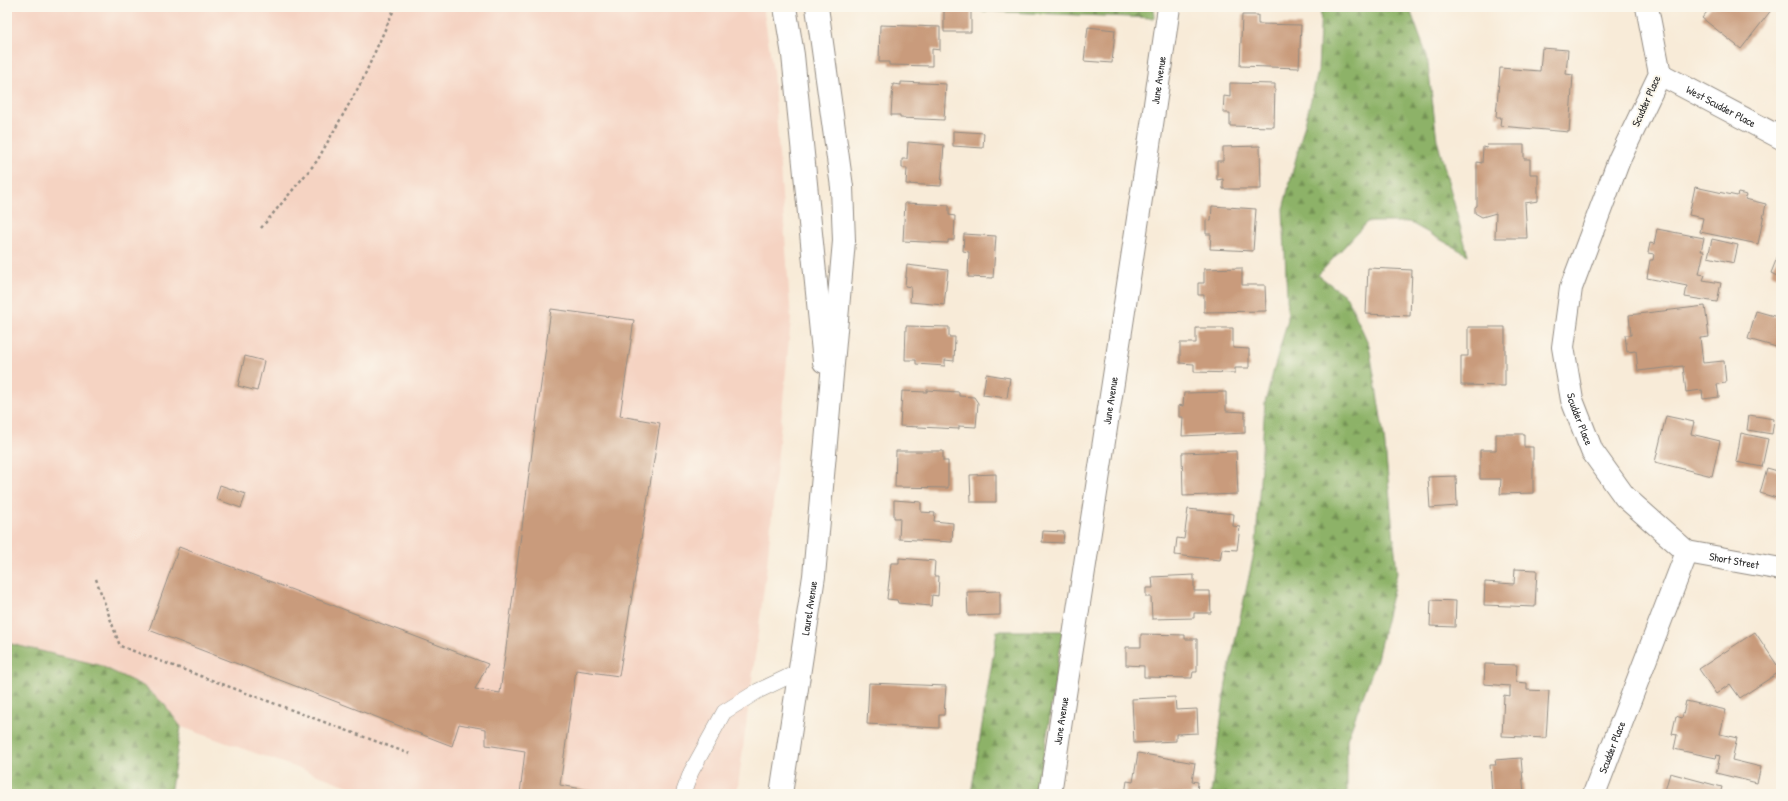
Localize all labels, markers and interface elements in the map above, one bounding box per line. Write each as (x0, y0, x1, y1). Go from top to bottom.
street label: June Avenue (1148, 55, 1169, 105)
street label: Scudder Place (1628, 73, 1664, 129)
street label: West Scudder Place (1684, 82, 1759, 131)
street label: June Avenue (1100, 375, 1121, 426)
street label: Scudder Place (1564, 392, 1596, 448)
street label: Short Street (1708, 549, 1760, 572)
street label: Laurel Avenue (798, 579, 820, 636)
street label: June Avenue (1050, 695, 1072, 746)
street label: Scudder Place (1596, 719, 1629, 775)

